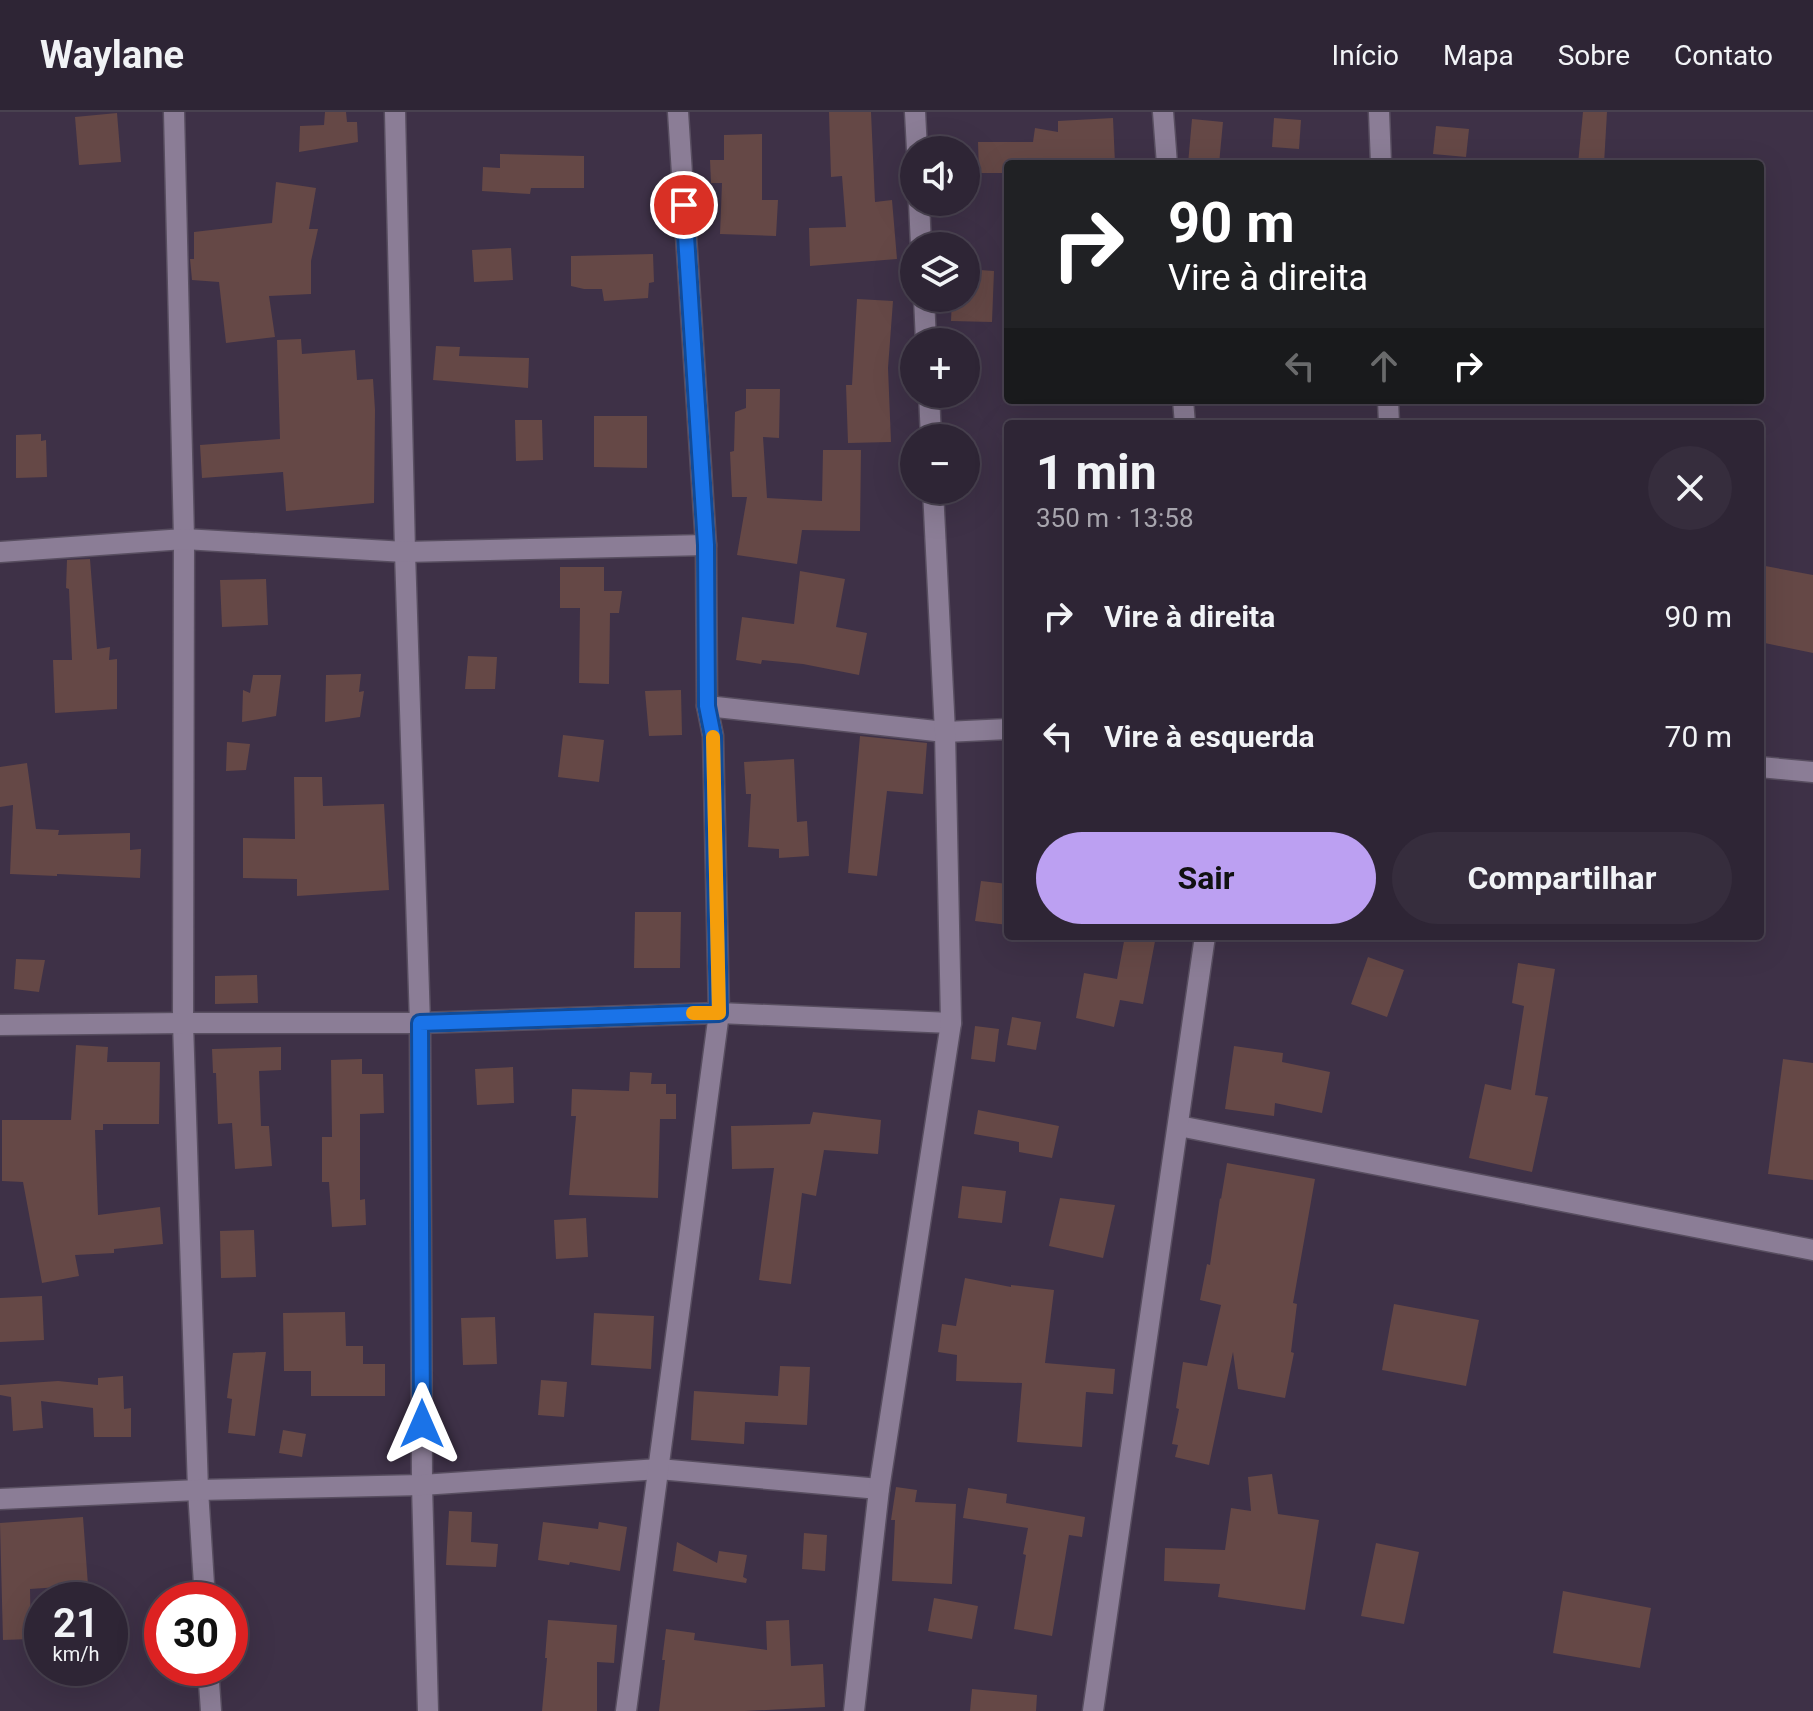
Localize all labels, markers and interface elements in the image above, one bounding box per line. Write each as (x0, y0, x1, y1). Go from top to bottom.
text: Waylane (40, 33, 184, 77)
text: Início (1332, 39, 1399, 72)
text: Mapa (1443, 39, 1514, 72)
text: Sobre (1558, 39, 1630, 72)
text: Contato (1674, 39, 1773, 72)
map controls (900, 136, 980, 504)
button: sound (900, 136, 980, 216)
pin (650, 171, 718, 239)
icon: arrive (662, 183, 706, 227)
text: 90 m (1168, 190, 1295, 256)
icon: right (1036, 192, 1140, 296)
button: layers (900, 232, 980, 312)
text: Vire à direita (1168, 257, 1368, 299)
button: + (900, 328, 980, 408)
icon: left (1278, 344, 1322, 388)
icon: ahead (1362, 344, 1406, 388)
icon: right (1446, 344, 1490, 388)
button: − (900, 424, 980, 504)
text: 1 min (1036, 444, 1157, 501)
button: close (1648, 446, 1732, 530)
text: 350 m · 13:58 (1036, 503, 1194, 533)
icon: right (1036, 594, 1080, 638)
text: Vire à direita (1104, 599, 1275, 634)
text: 90 m (1665, 599, 1732, 634)
icon: left (1036, 714, 1080, 758)
text: Vire à esquerda (1104, 719, 1315, 754)
text: 70 m (1665, 719, 1732, 754)
button: Sair (1036, 832, 1376, 924)
button: Compartilhar (1392, 832, 1732, 924)
position arrow (380, 1382, 464, 1466)
speed limit sign: 30 (144, 1582, 248, 1686)
text: 21 (53, 1600, 99, 1647)
text: km/h (53, 1642, 99, 1666)

